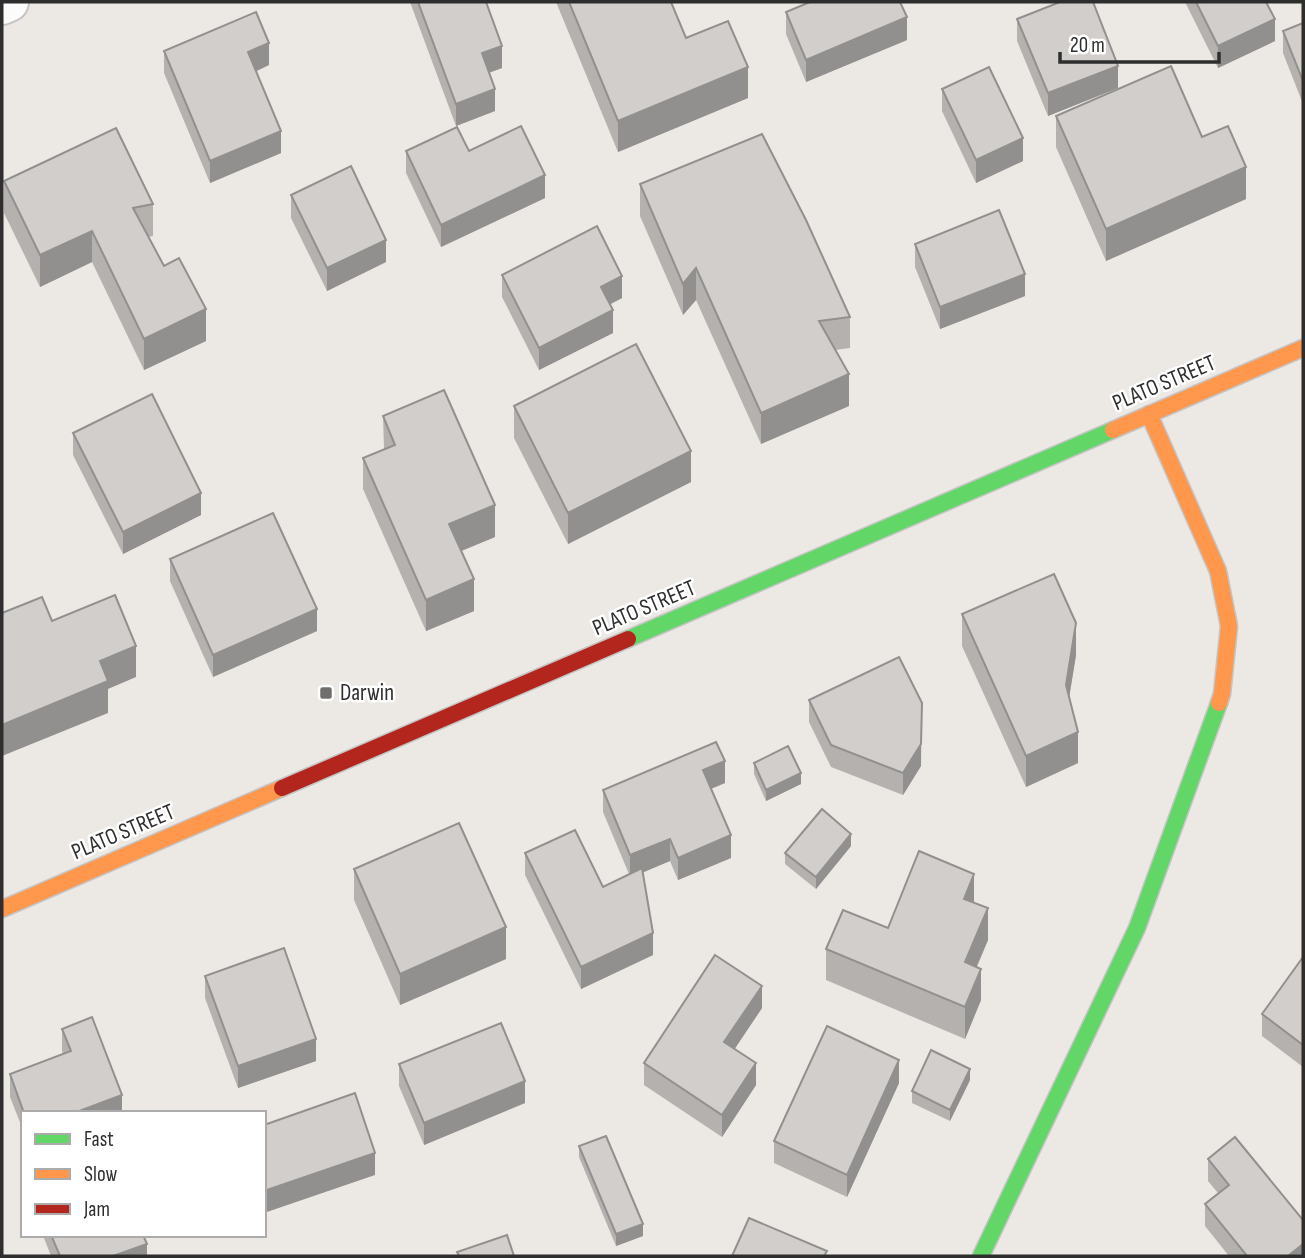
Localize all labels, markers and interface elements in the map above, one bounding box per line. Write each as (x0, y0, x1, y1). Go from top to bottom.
scale bar (1060, 21, 1219, 65)
text: 20 m (1070, 33, 1105, 58)
street label: PLATO STREET (1108, 349, 1220, 417)
street label: PLATO STREET (588, 574, 700, 642)
place label: Darwin (340, 679, 394, 707)
marker: Darwin (318, 685, 334, 701)
street label: PLATO STREET (67, 798, 179, 866)
legend (21, 1111, 266, 1237)
text: Fast (84, 1127, 114, 1152)
text: Slow (84, 1162, 118, 1187)
text: Jam (83, 1197, 110, 1222)

